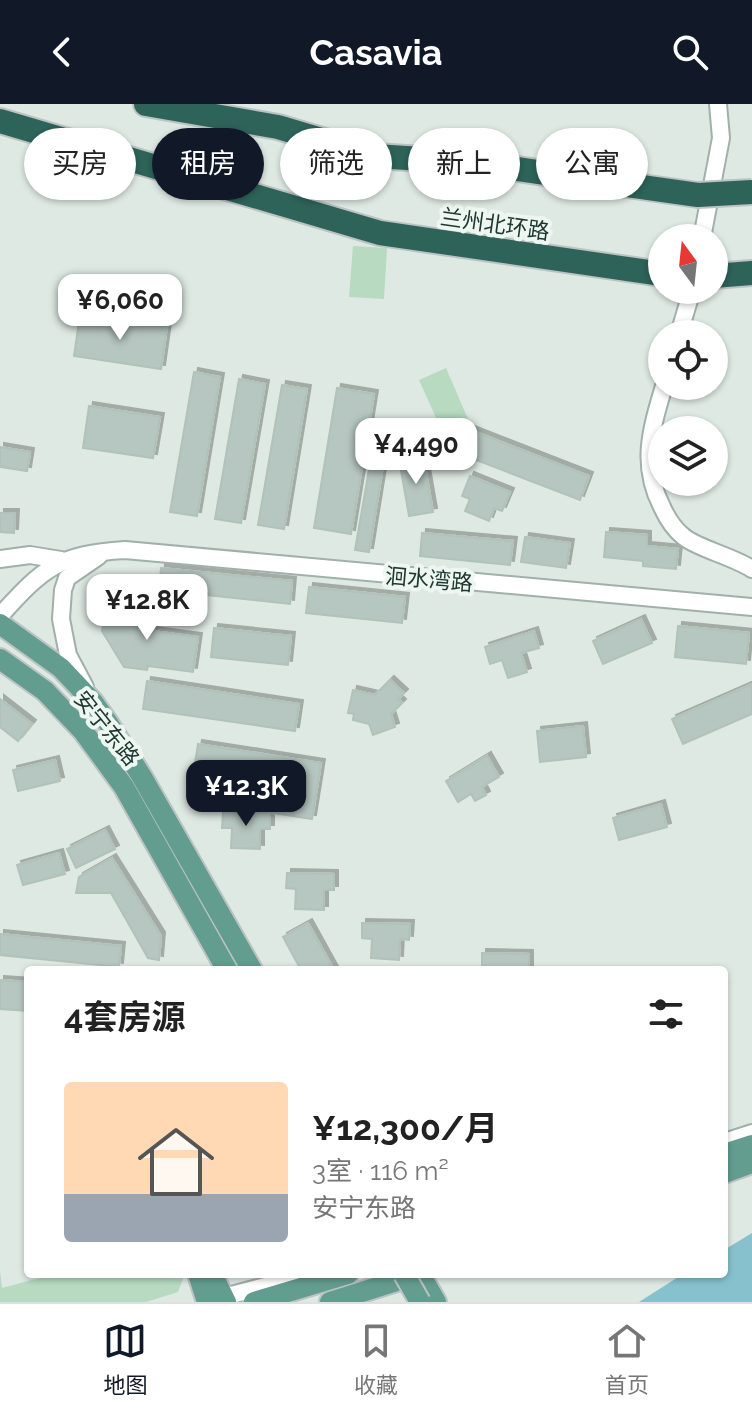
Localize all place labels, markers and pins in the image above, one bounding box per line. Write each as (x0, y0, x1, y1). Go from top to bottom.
pin: ¥6,060 (55, 274, 185, 342)
pin: ¥4,490 (351, 418, 481, 486)
pin: ¥12.8K (82, 574, 212, 642)
pin: ¥12.3K (181, 760, 311, 828)

